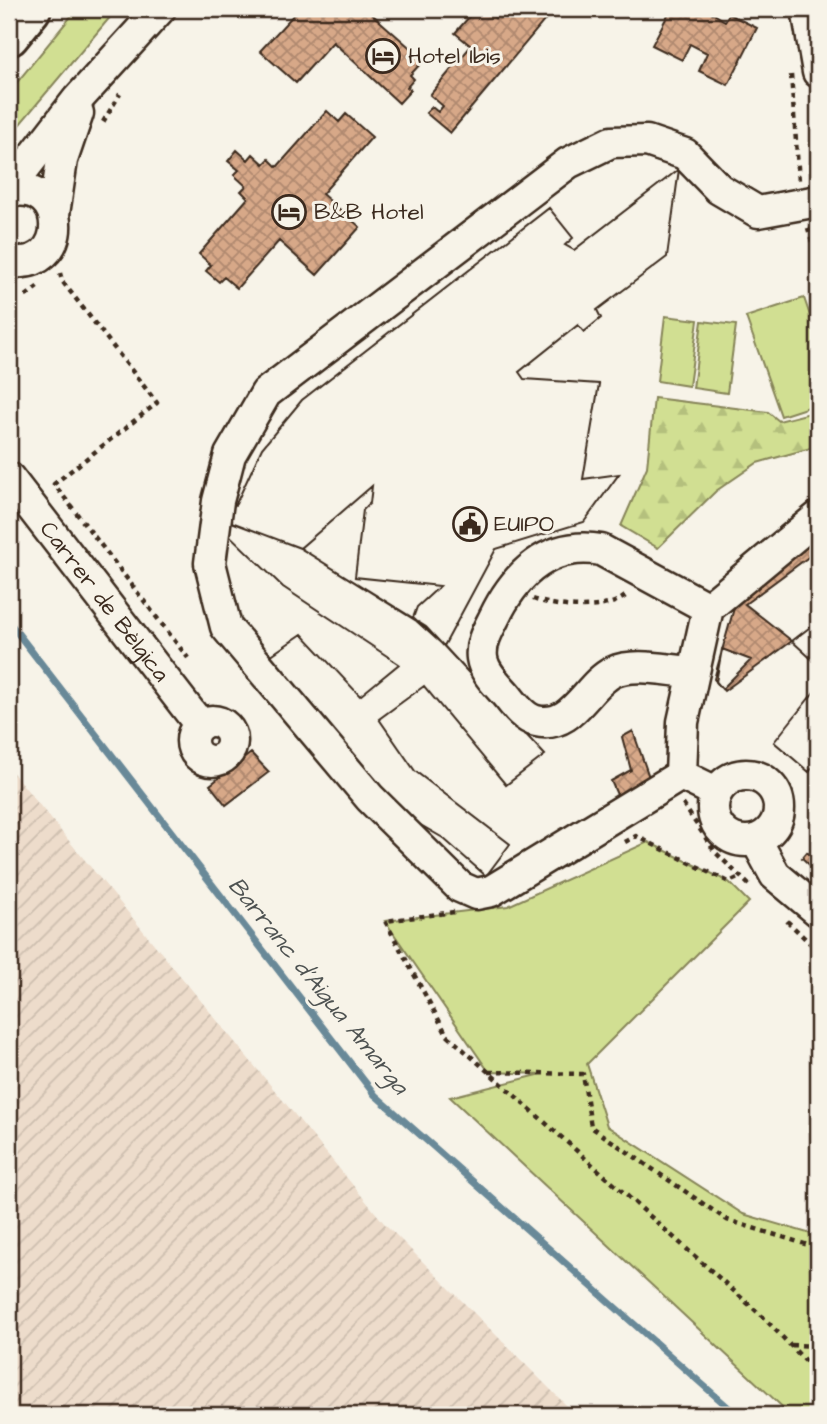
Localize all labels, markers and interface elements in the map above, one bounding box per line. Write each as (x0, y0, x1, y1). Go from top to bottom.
hotel icon: Hotel Ibis (364, 37, 402, 75)
place label: Hotel Ibis (408, 40, 501, 72)
hotel icon: B&B Hotel (270, 193, 308, 231)
place label: B&B Hotel (314, 196, 424, 228)
public building icon: EUIPO (451, 505, 489, 543)
place label: EUIPO (494, 508, 554, 540)
street label: Carrer de Bèlgica (32, 514, 177, 689)
water label: Barranc d'Aigua Amarga (219, 870, 417, 1104)

